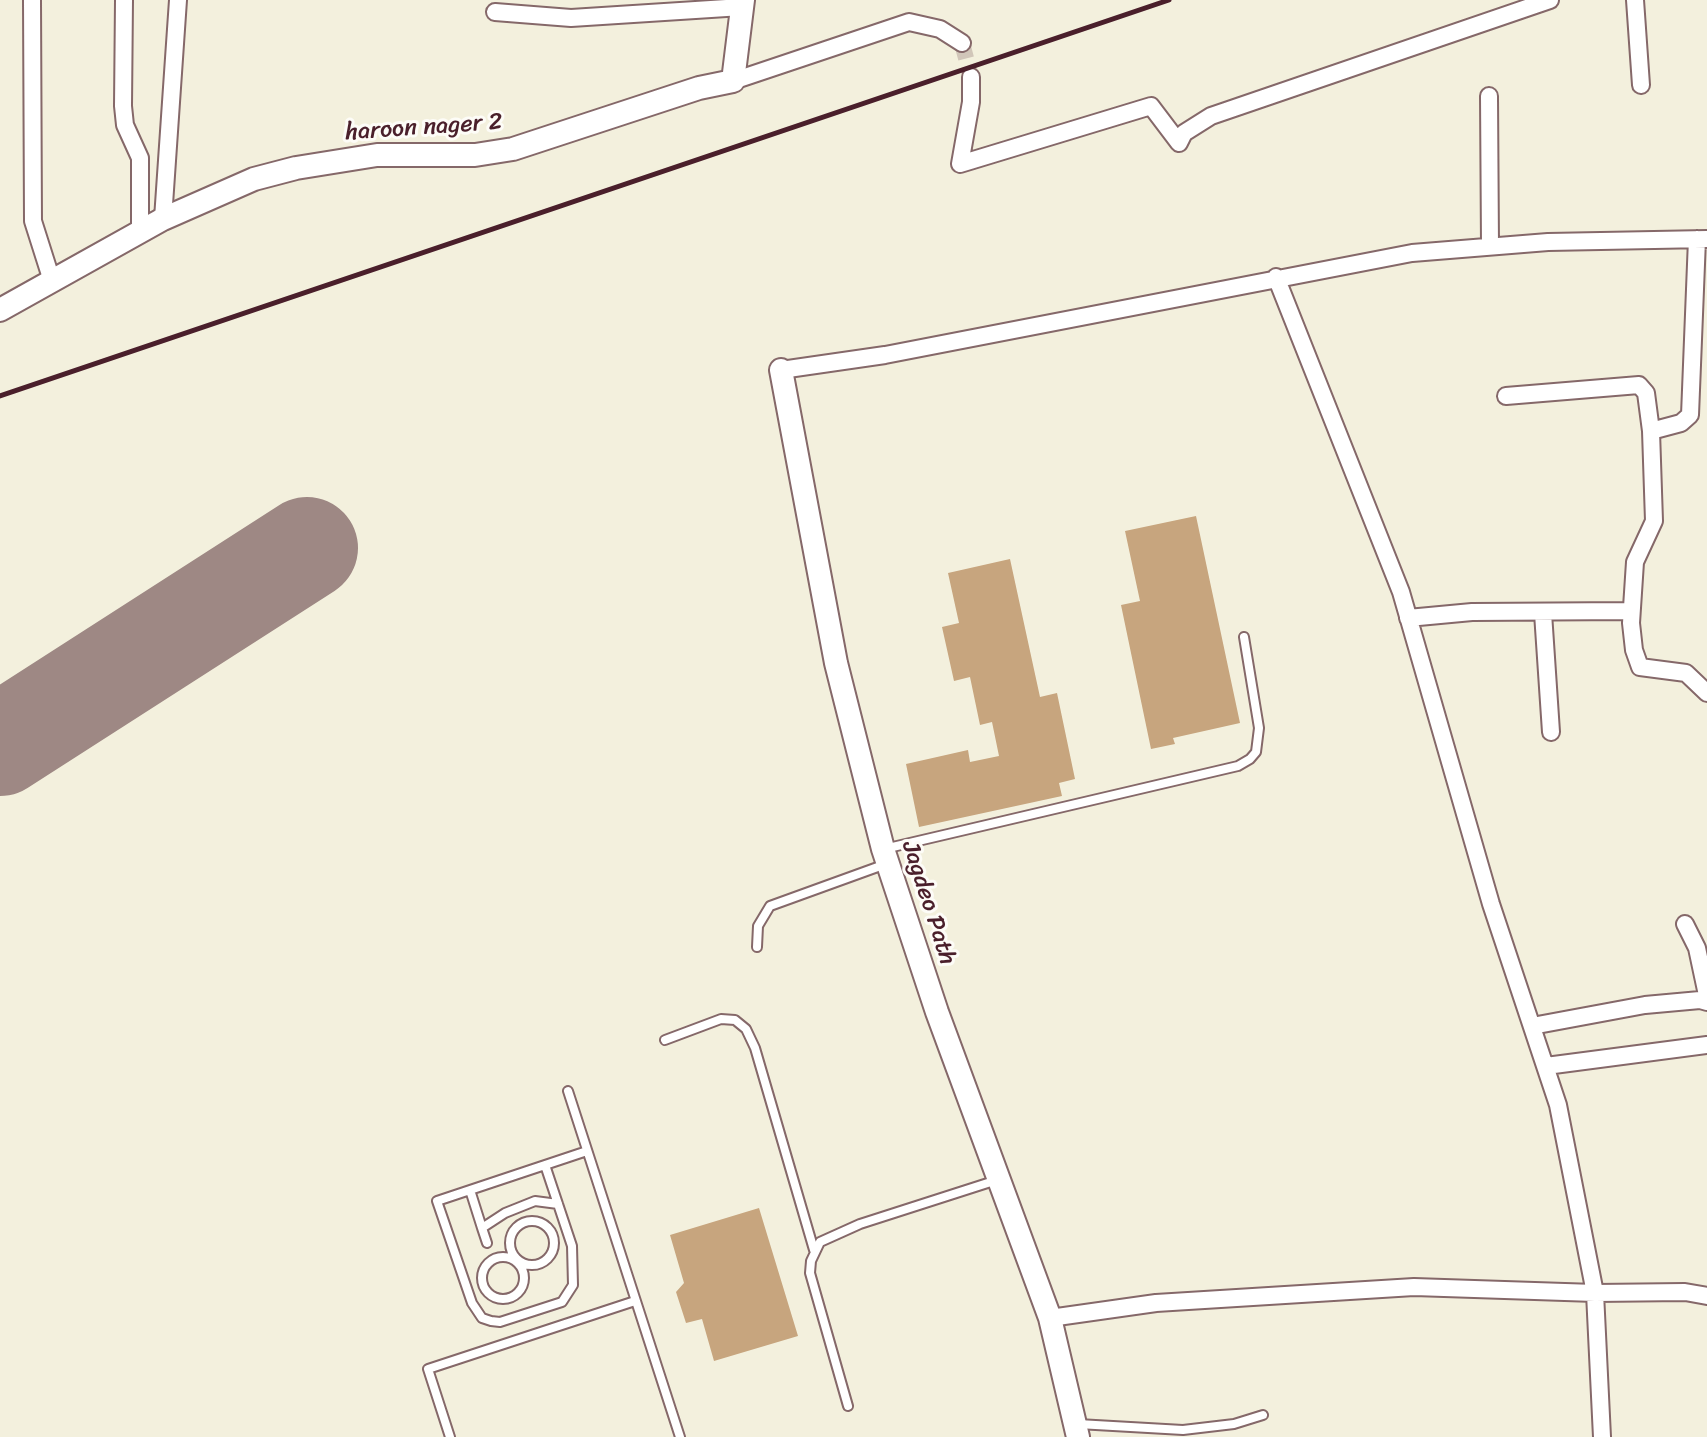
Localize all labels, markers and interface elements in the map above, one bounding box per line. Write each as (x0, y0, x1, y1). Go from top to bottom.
street label: haroon nager 2 (345, 108, 503, 148)
street label: Jagdeo Path (894, 838, 962, 968)

